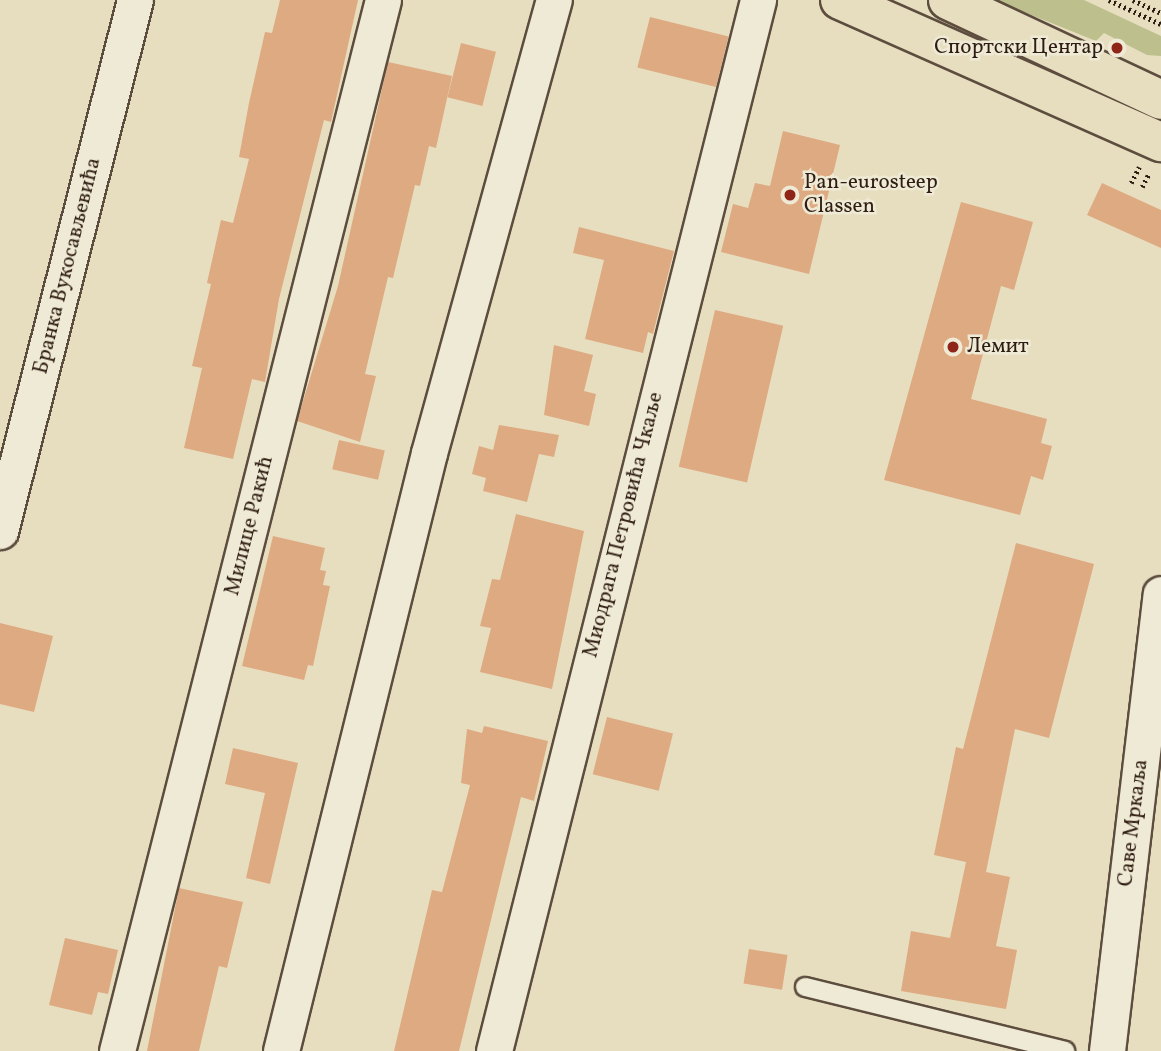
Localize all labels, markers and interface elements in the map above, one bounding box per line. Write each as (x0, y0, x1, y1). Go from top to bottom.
place label: Спортски Центар (934, 35, 1103, 61)
marker: Спортски Центар (1109, 40, 1125, 56)
street label: Бранка Вукосављевића (29, 155, 107, 377)
place label: Pan-eurosteep Classen (804, 170, 938, 220)
marker: Pan-eurosteep Classen (782, 187, 798, 203)
place label: Лемит (967, 334, 1029, 360)
marker: Лемит (945, 339, 961, 355)
street label: Миодрага Петровића Чкаље (579, 390, 669, 660)
street label: Милице Ракић (220, 454, 280, 598)
street label: Саве Мркаља (1114, 758, 1154, 888)

